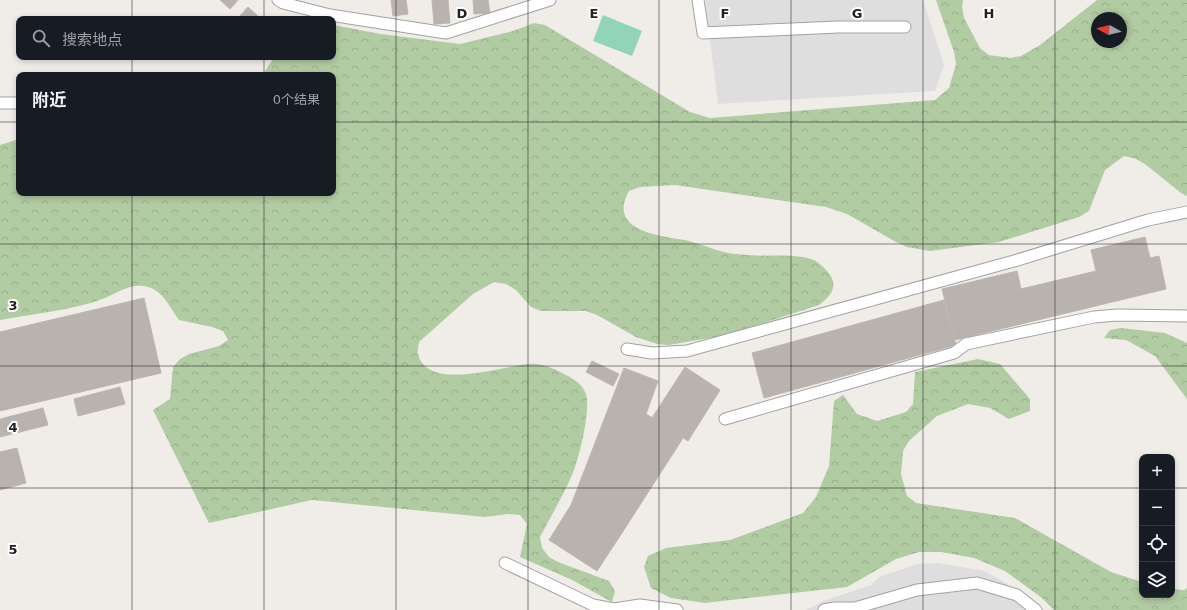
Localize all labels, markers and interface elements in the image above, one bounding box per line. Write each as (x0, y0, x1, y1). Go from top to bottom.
text: D (457, 6, 468, 21)
text: E (590, 6, 598, 21)
text: F (721, 6, 729, 21)
text: G (852, 6, 862, 21)
text: H (984, 6, 994, 21)
north arrow (1091, 12, 1127, 48)
search box (16, 16, 336, 60)
icon: search (30, 27, 52, 49)
text: 搜索地点 (62, 31, 122, 49)
text: 附近 (32, 90, 66, 110)
text: 0个结果 (273, 92, 320, 107)
text: 3 (8, 298, 18, 313)
text: 4 (8, 420, 18, 435)
map controls (1139, 454, 1175, 598)
button: + (1139, 454, 1175, 490)
button: − (1139, 490, 1175, 526)
button: locate (1139, 526, 1175, 562)
text: 5 (8, 542, 18, 557)
button: layers (1139, 562, 1175, 598)

